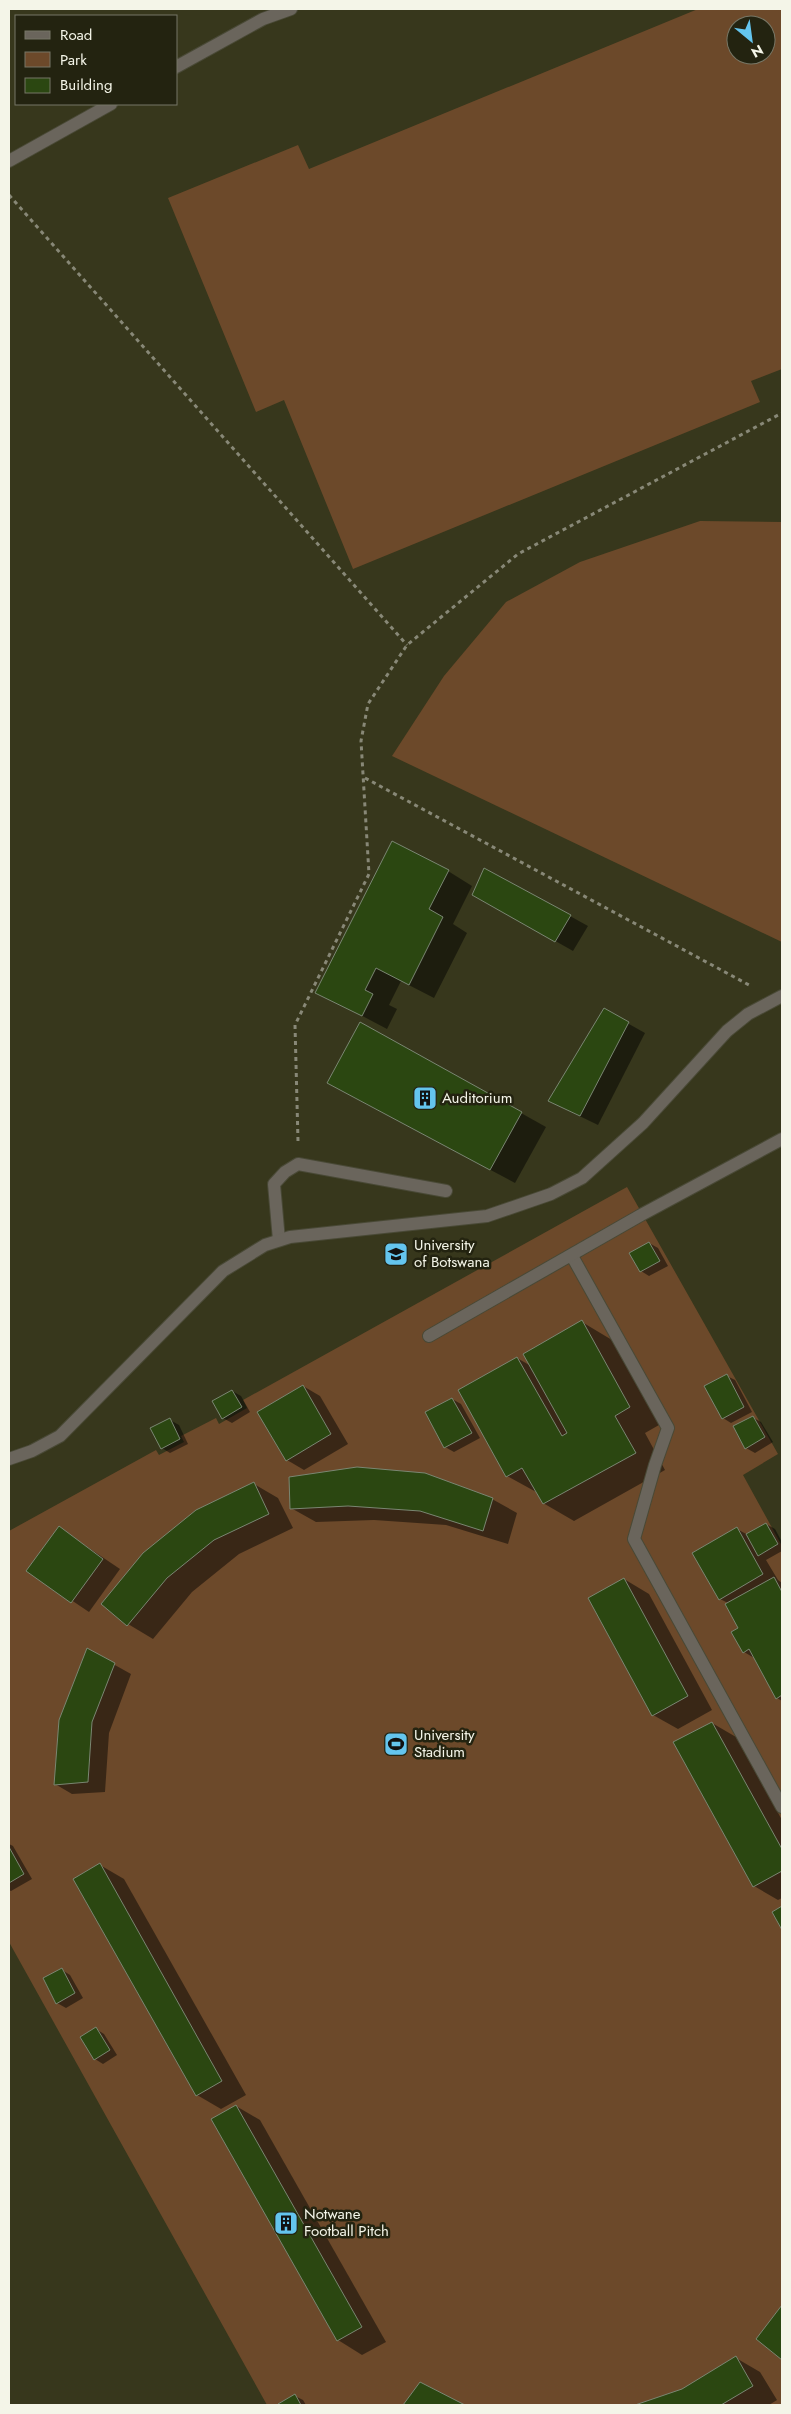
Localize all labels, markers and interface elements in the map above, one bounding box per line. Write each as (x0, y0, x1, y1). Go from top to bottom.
legend (15, 15, 178, 105)
north arrow (726, 15, 776, 65)
text: Road (60, 24, 92, 46)
text: N (748, 40, 767, 63)
text: Park (60, 49, 87, 71)
text: Building (60, 74, 112, 96)
building icon: Auditorium (412, 1085, 438, 1111)
place label: Auditorium (442, 1087, 512, 1109)
place label: University of Botswana (414, 1234, 490, 1273)
school or university icon: University of Botswana (383, 1241, 409, 1267)
place label: University Stadium (414, 1724, 475, 1763)
sports icon: University Stadium (383, 1731, 409, 1757)
place label: Notwane Football Pitch (304, 2203, 389, 2242)
building icon: Notwane Football Pitch (273, 2210, 299, 2236)

